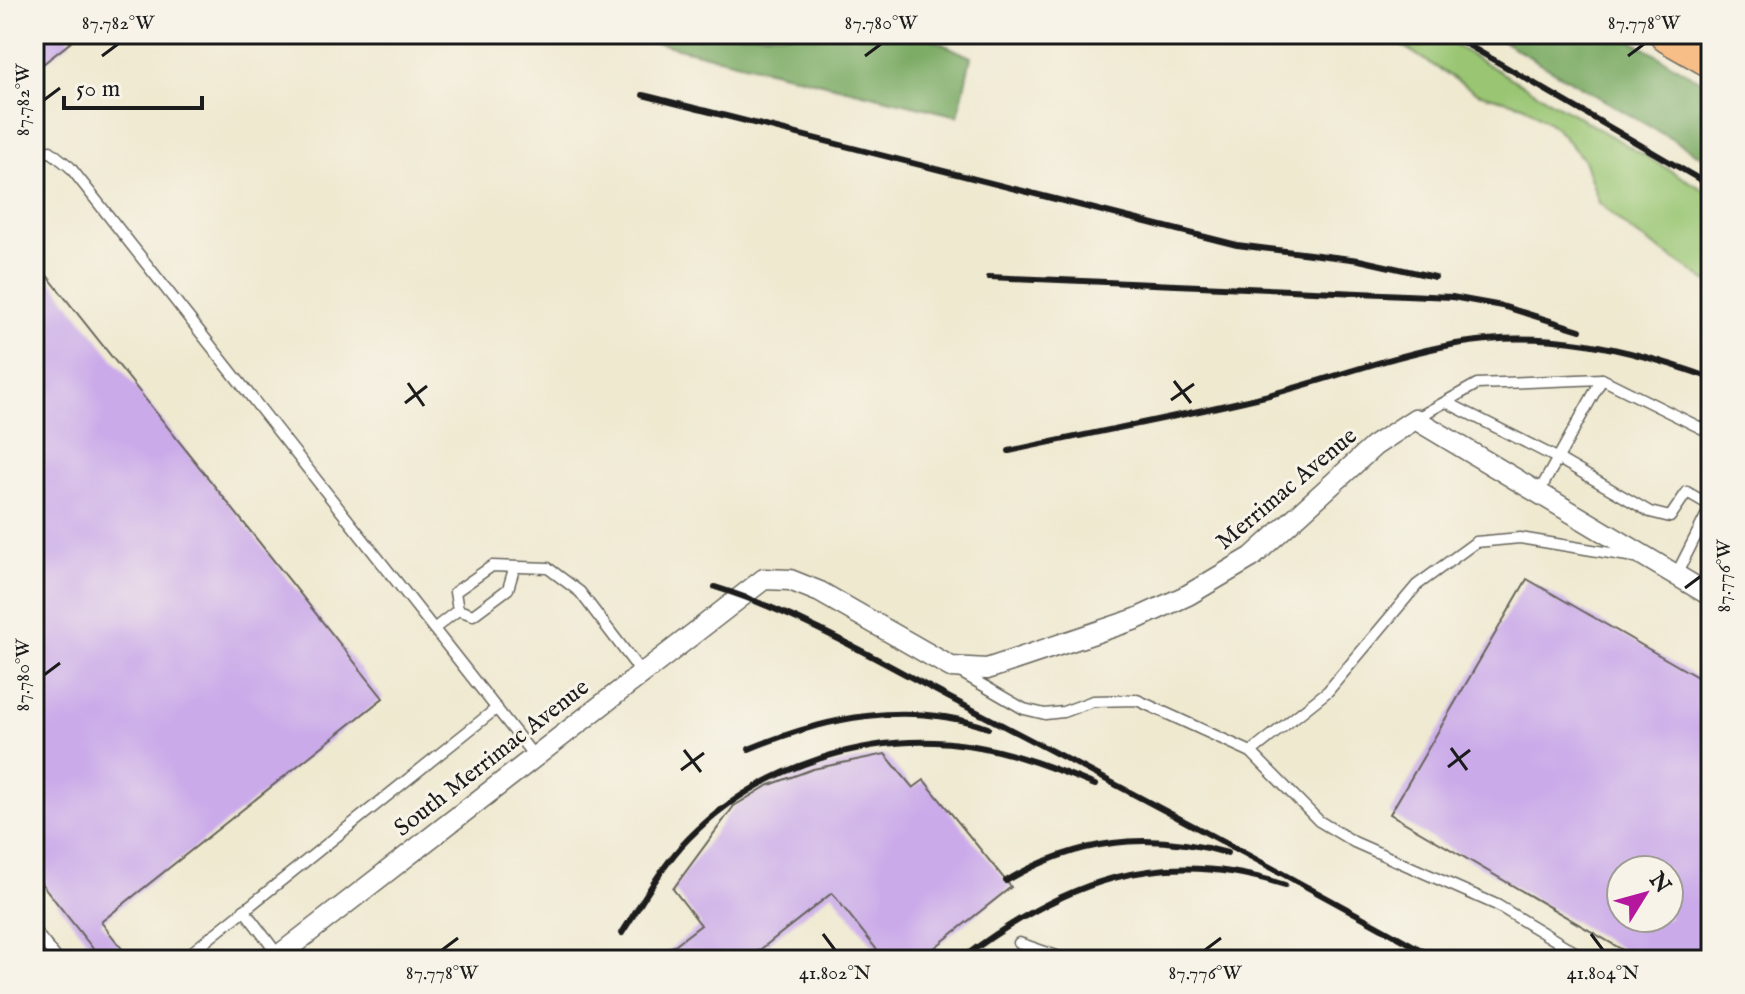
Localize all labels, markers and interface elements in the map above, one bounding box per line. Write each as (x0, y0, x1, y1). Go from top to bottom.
text: 87.782°W (82, 11, 155, 36)
text: 87.780°W (845, 11, 918, 36)
text: 87.778°W (1608, 11, 1681, 36)
scale bar (64, 60, 202, 110)
text: 87.782°W (11, 63, 36, 136)
text: 50 m (76, 74, 120, 105)
street label: Merrimac Avenue (1210, 421, 1364, 557)
text: 87.776°W (1712, 539, 1737, 613)
text: 87.780°W (11, 638, 36, 711)
street label: South Merrimac Avenue (388, 672, 596, 844)
north arrow (1605, 854, 1685, 934)
text: N (1642, 866, 1676, 899)
text: 87.778°W (406, 961, 479, 986)
text: 41.802°N (799, 961, 871, 986)
text: 87.776°W (1169, 961, 1242, 986)
text: 41.804°N (1567, 961, 1639, 986)

